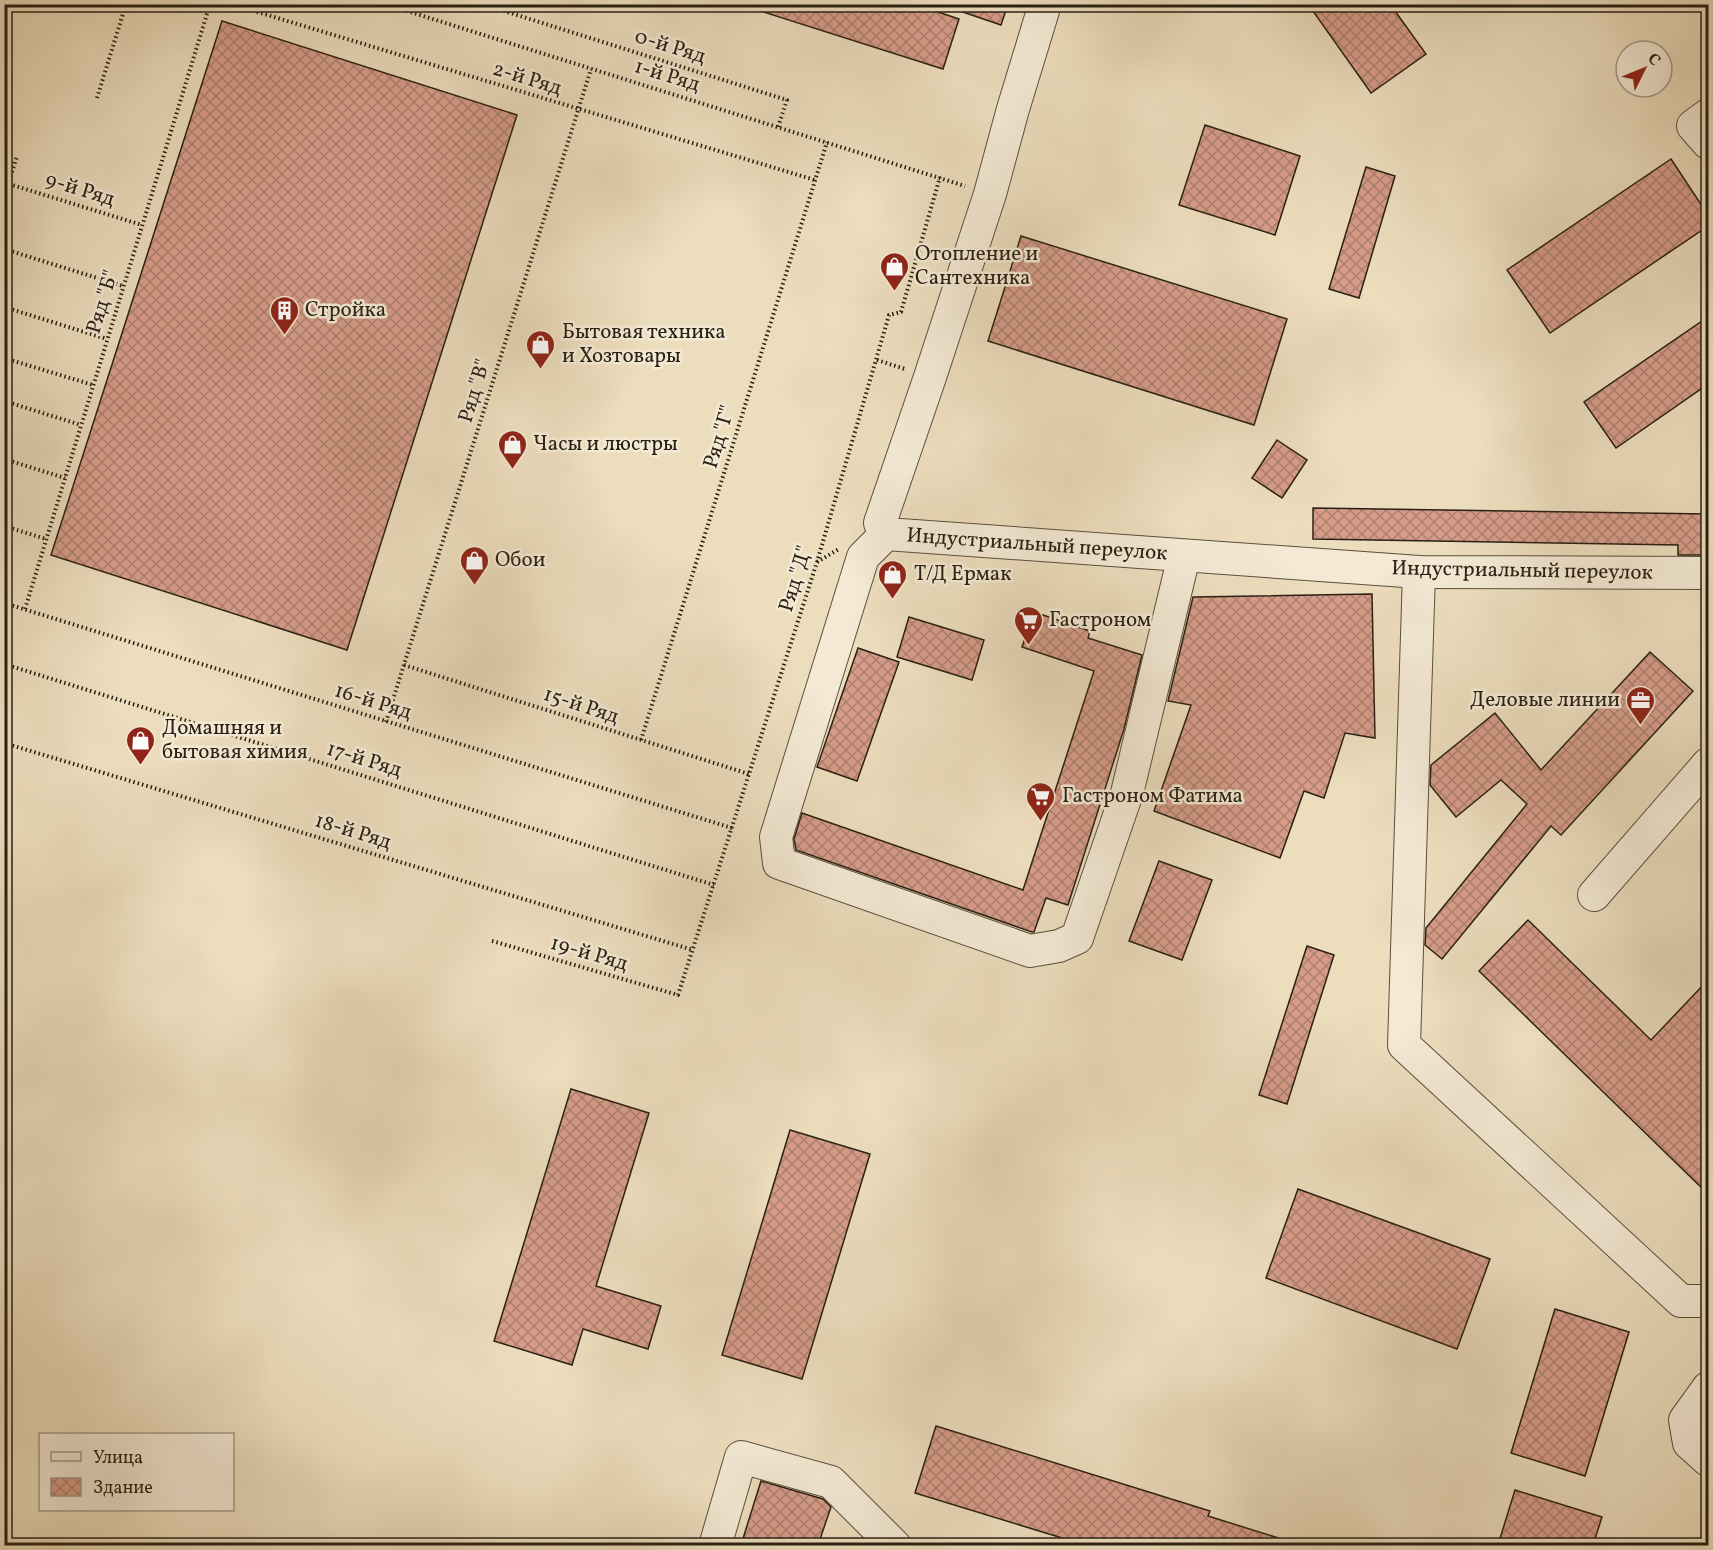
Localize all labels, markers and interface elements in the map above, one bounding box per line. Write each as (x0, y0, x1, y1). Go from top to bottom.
street label: 0-й Ряд (631, 22, 709, 72)
north arrow (1614, 39, 1674, 99)
text: С (1642, 49, 1665, 71)
street label: 1-й Ряд (631, 52, 704, 100)
street label: 2-й Ряд (489, 55, 565, 103)
street label: 9-й Ряд (42, 166, 118, 214)
place label: Отопление и Сантехника (915, 240, 1039, 293)
shop icon: Отопление и Сантехника (878, 250, 910, 292)
street label: Ряд "Б" (80, 267, 126, 337)
building icon: Стройка (268, 294, 300, 336)
place label: Стройка (305, 296, 386, 325)
place label: Бытовая техника и Хозтовары (562, 318, 726, 371)
shop icon: Бытовая техника и Хозтовары (525, 328, 557, 370)
street label: Ряд "В" (452, 356, 498, 426)
street label: Ряд "Г" (697, 402, 743, 472)
shop icon: Часы и люстры (496, 428, 528, 470)
place label: Часы и люстры (533, 430, 678, 459)
street label: Индустриальный переулок (906, 521, 1168, 569)
street label: Ряд "Д" (772, 542, 820, 616)
shop icon: Обои (458, 544, 490, 586)
place label: Обои (495, 546, 546, 575)
street label: Индустриальный переулок (1391, 554, 1653, 588)
shop icon: Т/Д Ермак (877, 558, 909, 600)
place label: Т/Д Ермак (914, 560, 1011, 589)
supermarket icon: Гастроном (1012, 604, 1044, 646)
place label: Гастроном (1049, 606, 1151, 635)
street label: 16-й Ряд (331, 677, 415, 727)
street label: 15-й Ряд (539, 680, 623, 732)
office icon: Деловые линии (1625, 684, 1657, 726)
place label: Деловые линии (1470, 686, 1620, 715)
place label: Домашняя и бытовая химия (162, 714, 308, 767)
shop icon: Домашняя и бытовая химия (125, 724, 157, 766)
street label: 17-й Ряд (323, 735, 405, 785)
supermarket icon: Гастроном Фатима (1025, 780, 1057, 822)
place label: Гастроном Фатима (1062, 782, 1243, 811)
street label: 18-й Ряд (311, 807, 395, 857)
street label: 19-й Ряд (547, 929, 631, 979)
legend (39, 1433, 234, 1511)
text: Улица (93, 1446, 143, 1471)
text: Здание (93, 1476, 153, 1501)

